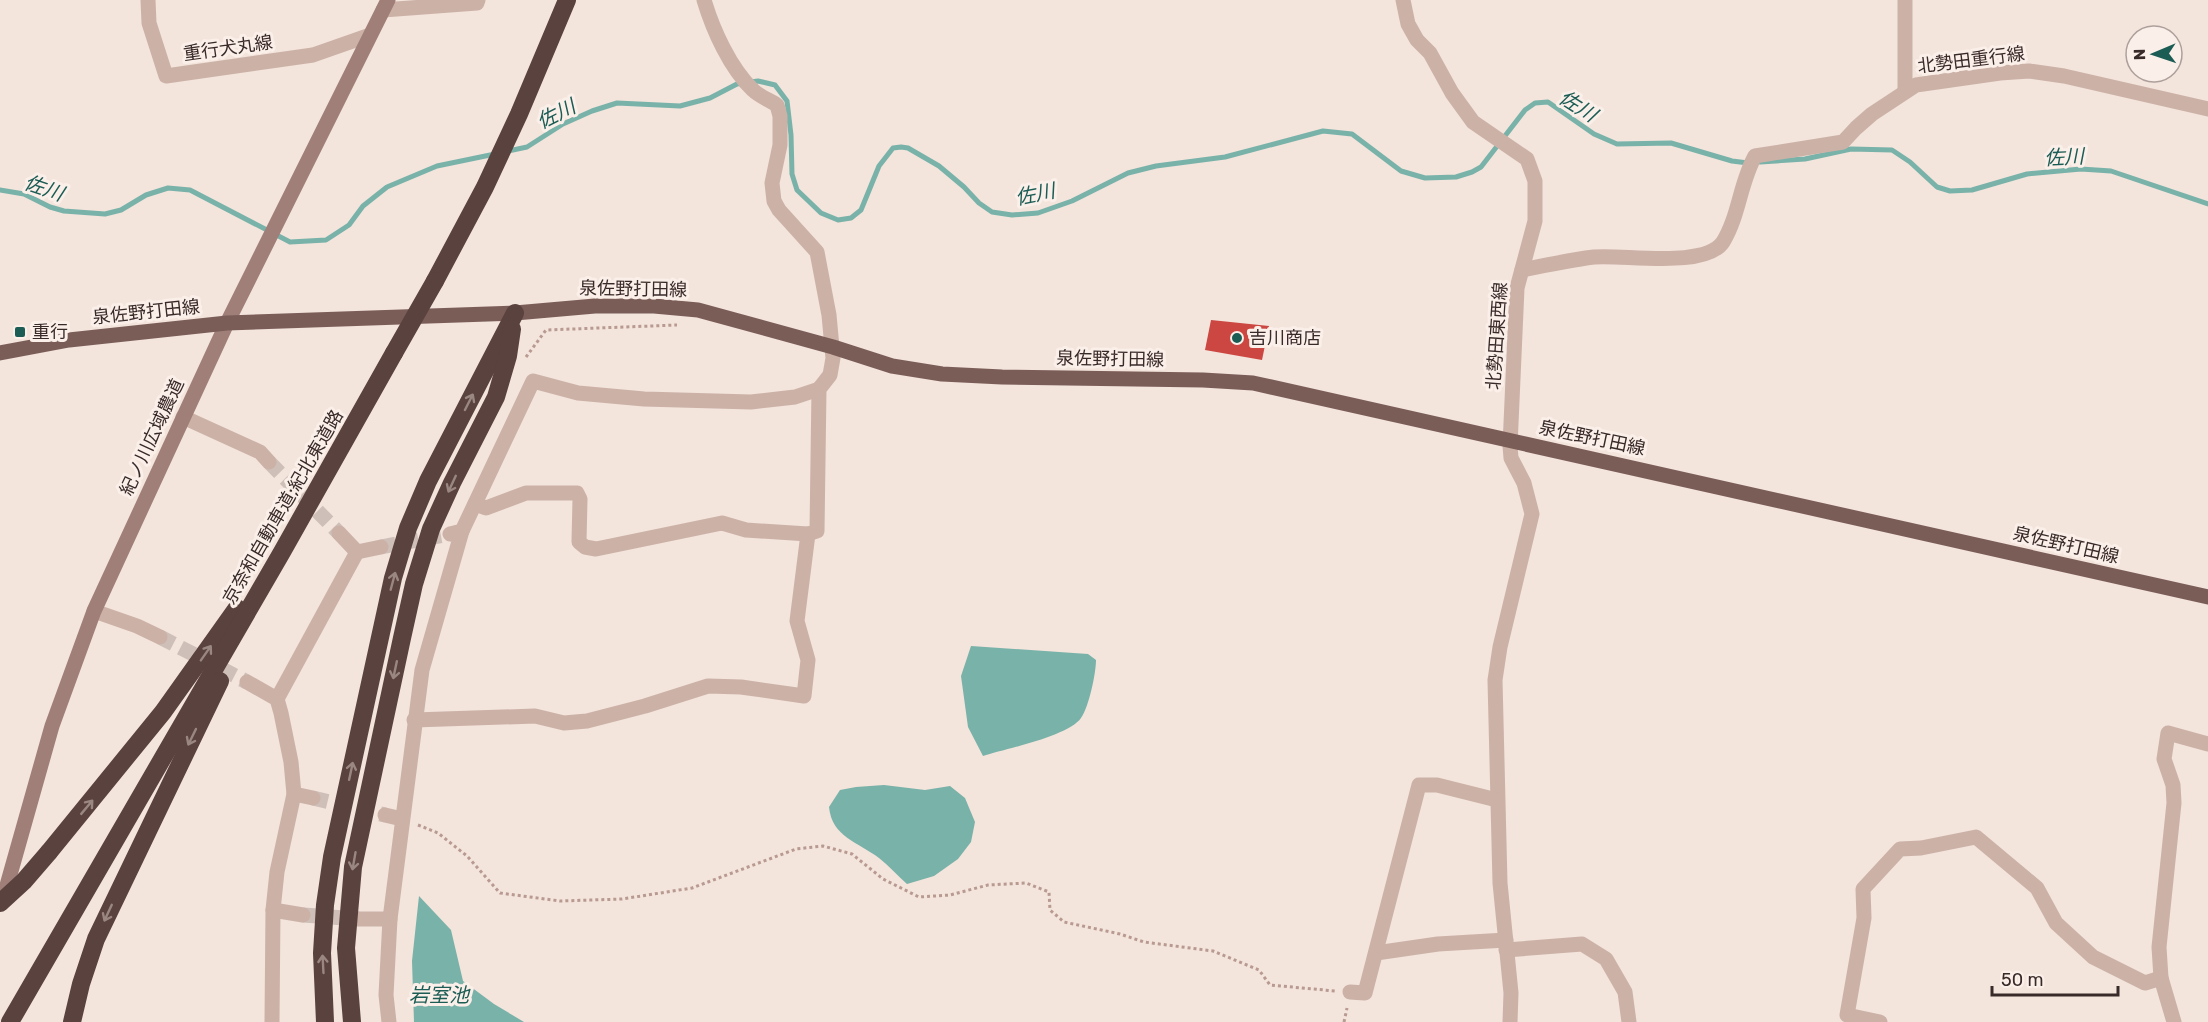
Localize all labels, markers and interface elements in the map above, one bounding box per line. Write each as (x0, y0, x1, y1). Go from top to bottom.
north arrow (2124, 24, 2184, 84)
street label: 重行犬丸線 (182, 31, 274, 65)
street label: 北勢田重行線 (1916, 43, 2026, 77)
text: N (2130, 48, 2149, 61)
water label: 佐川 (1555, 85, 1603, 128)
water label: 佐川 (533, 93, 581, 134)
water label: 佐川 (2043, 144, 2087, 170)
water label: 佐川 (21, 170, 69, 207)
water label: 佐川 (1013, 178, 1059, 210)
street label: 泉佐野打田線 (579, 277, 687, 301)
street label: 北勢田東西線 (1482, 281, 1512, 391)
street label: 泉佐野打田線 (91, 295, 201, 329)
place label: 重行 (32, 321, 68, 343)
marker: 重行 (13, 325, 27, 339)
place label: 吉川商店 (1249, 327, 1321, 349)
marker: 吉川商店 (1230, 331, 1244, 345)
street label: 泉佐野打田線 (1056, 347, 1164, 371)
street label: 紀ノ川広域農道 (115, 375, 189, 499)
one-way arrow (463, 394, 475, 411)
street label: 京奈和自動車道;紀北東道路 (218, 406, 348, 608)
street label: 泉佐野打田線 (1537, 416, 1647, 460)
one-way arrow (445, 475, 457, 493)
street label: 泉佐野打田線 (2011, 522, 2121, 568)
one-way arrow (387, 572, 399, 591)
one-way arrow (200, 645, 212, 661)
one-way arrow (389, 660, 400, 679)
one-way arrow (186, 728, 198, 746)
one-way arrow (346, 762, 357, 781)
one-way arrow (80, 800, 94, 815)
one-way arrow (348, 851, 359, 870)
one-way arrow (102, 903, 113, 922)
one-way arrow (317, 954, 328, 974)
scale bar (1992, 959, 2118, 997)
text: 50 m (2001, 969, 2044, 991)
water label: 岩室池 (409, 983, 471, 1007)

